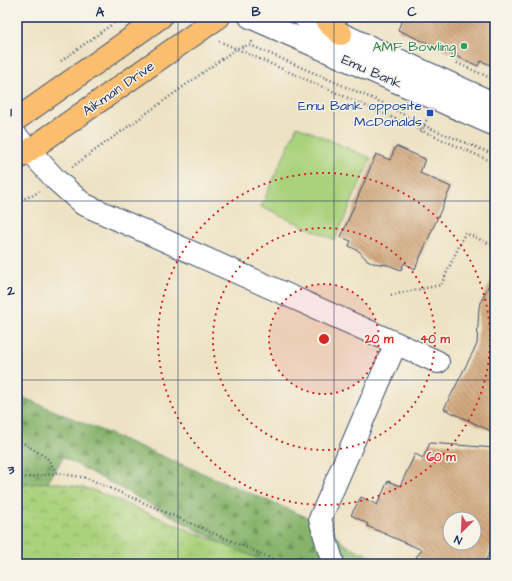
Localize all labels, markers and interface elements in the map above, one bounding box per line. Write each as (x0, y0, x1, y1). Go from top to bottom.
text: A (96, 3, 105, 21)
text: B (251, 3, 261, 21)
text: C (407, 3, 417, 21)
place label: AMF Bowling (372, 37, 456, 57)
marker: AMF Bowling (459, 41, 469, 51)
street label: Emu Bank (338, 50, 406, 94)
street label: Aikman Drive (78, 56, 159, 121)
place label: Emu Bank opposite McDonalds (298, 96, 422, 132)
text: 1 (10, 103, 12, 121)
marker: Emu Bank opposite McDonalds (425, 108, 435, 118)
text: 2 (6, 282, 15, 300)
text: 20 m (364, 331, 394, 348)
text: 40 m (420, 331, 451, 348)
centre of rings (317, 332, 331, 346)
text: 60 m (426, 449, 456, 466)
text: 3 (7, 461, 15, 479)
north arrow (442, 511, 482, 551)
text: N (452, 531, 464, 548)

